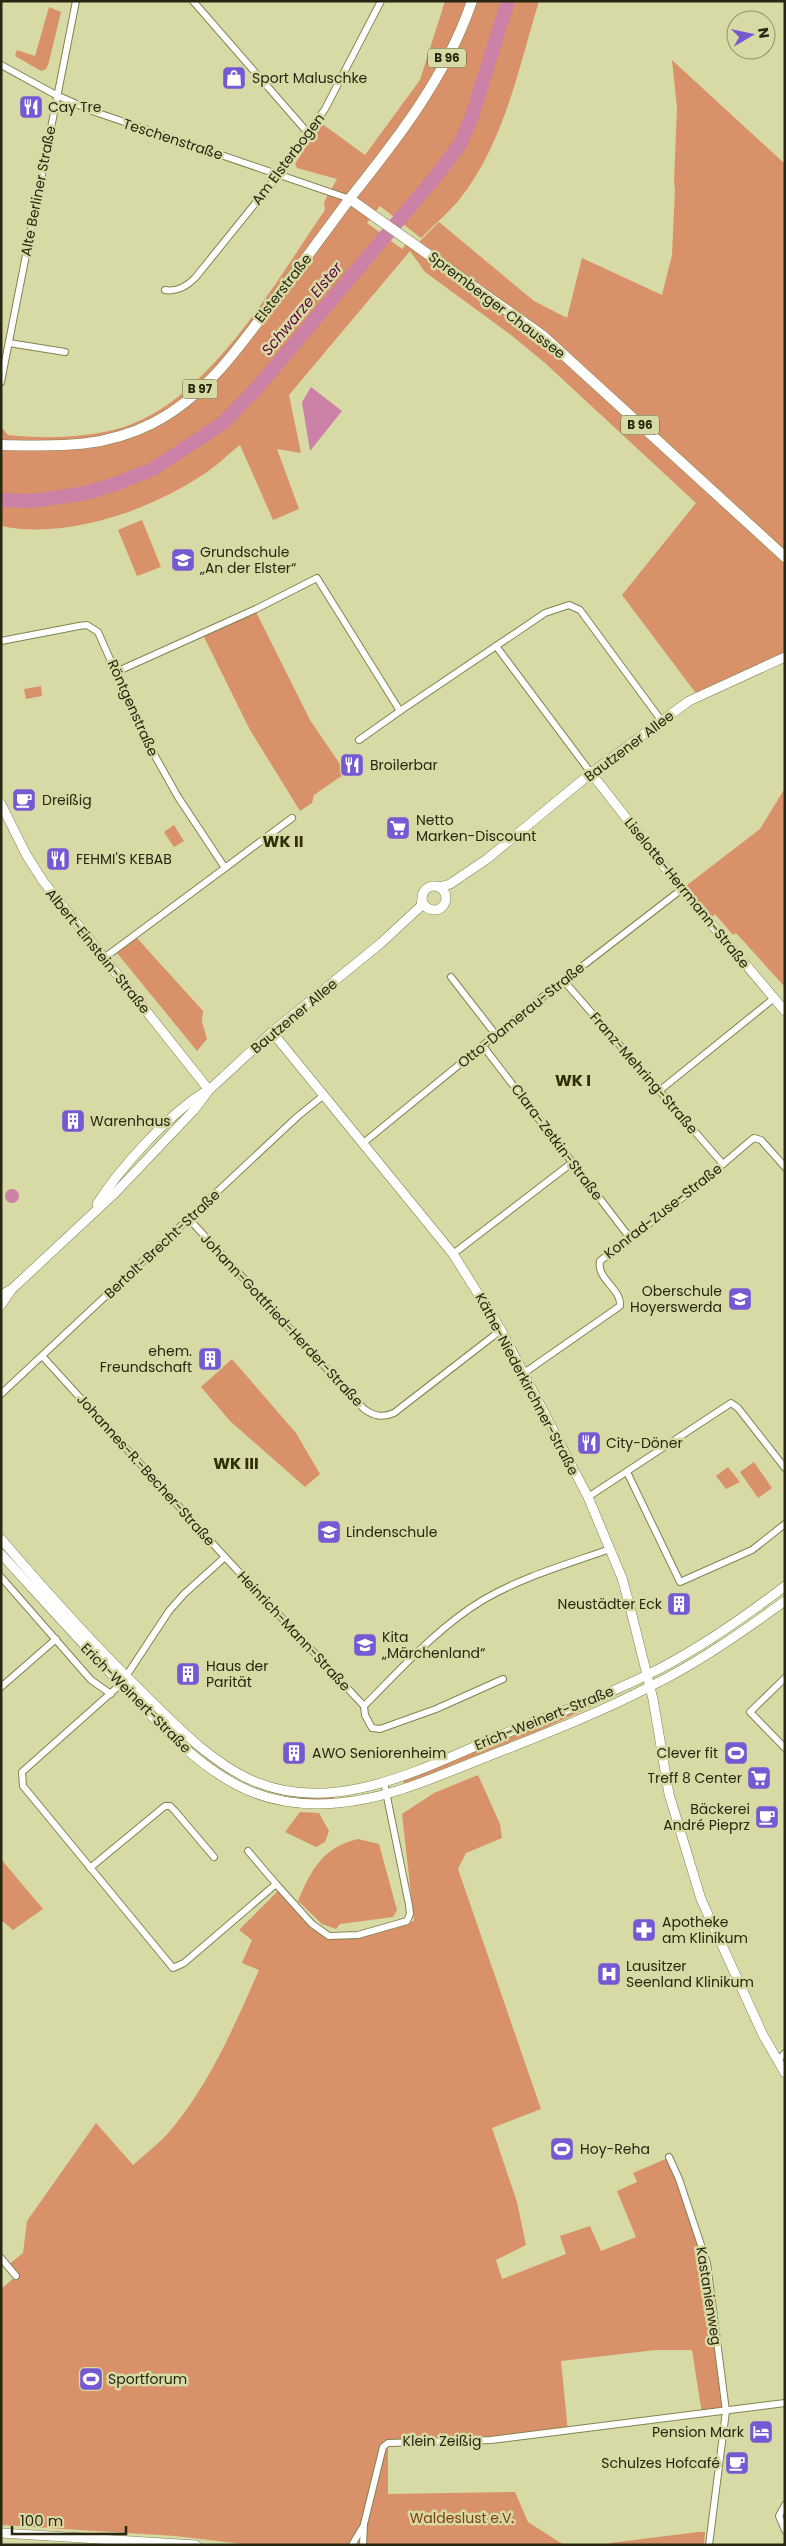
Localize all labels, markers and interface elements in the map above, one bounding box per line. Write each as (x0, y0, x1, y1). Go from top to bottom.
north arrow (726, 10, 776, 60)
text: N (753, 26, 775, 40)
road number: B 96 (428, 48, 466, 68)
shop icon: Sport Maluschke (221, 65, 247, 91)
place label: Sport Maluschke (252, 68, 368, 88)
restaurant icon: Cay Tre (18, 94, 44, 120)
place label: Cay Tre (48, 97, 102, 117)
street label: Am Elsterbogen (247, 109, 329, 209)
street label: Teschenstraße (120, 113, 226, 165)
street label: Alte Berliner Straße (16, 124, 61, 258)
street label: Spremberger Chaussee (424, 247, 570, 363)
street label: Elsterstraße (250, 249, 316, 327)
water label: Schwarze Elster (256, 257, 347, 360)
road number: B 97 (182, 379, 218, 398)
road number: B 96 (621, 416, 659, 434)
place label: Grundschule „An der Elster“ (199, 542, 296, 578)
school or university icon: Grundschule „An der Elster“ (170, 547, 196, 573)
street label: Röntgenstraße (103, 656, 163, 760)
street label: Bautzener Allee (580, 705, 678, 786)
restaurant icon: Broilerbar (339, 752, 365, 778)
place label: Broilerbar (370, 755, 438, 775)
cafe icon: Dreißig (11, 787, 37, 813)
place label: Dreißig (42, 790, 92, 810)
place label: Netto Marken-Discount (416, 810, 536, 846)
street label: Liselotte-Herrmann-Straße (620, 813, 754, 973)
supermarket icon: Netto Marken-Discount (385, 815, 411, 841)
district label: WK II (263, 830, 303, 853)
restaurant icon: FEHMI'S KEBAB (45, 846, 71, 872)
place label: FEHMI'S KEBAB (76, 849, 172, 869)
street label: Albert-Einstein-Straße (41, 884, 155, 1018)
street label: Otto-Damerau-Straße (453, 957, 589, 1072)
street label: Bautzener Allee (246, 974, 342, 1058)
street label: Franz-Mehring-Straße (585, 1008, 703, 1138)
district label: WK I (555, 1069, 591, 1092)
street label: Clara-Zetkin-Straße (507, 1080, 608, 1205)
building icon: Warenhaus (60, 1108, 86, 1134)
place label: Warenhaus (90, 1111, 171, 1131)
street label: Konrad-Zuse-Straße (600, 1158, 726, 1263)
street label: Bertolt-Brecht-Straße (100, 1185, 225, 1303)
street label: Johann-Gottfried-Herder-Straße (196, 1229, 368, 1411)
place label: Oberschule Hoyerswerda (630, 1281, 722, 1317)
school or university icon: Oberschule Hoyerswerda (727, 1286, 753, 1312)
street label: Käthe-Niederkirchner-Straße (470, 1289, 584, 1479)
place label: ehem. Freundschaft (100, 1341, 192, 1377)
building icon: ehem. Freundschaft (197, 1346, 223, 1372)
street label: Johannes-R.-Becher-Straße (72, 1390, 220, 1551)
restaurant icon: City-Döner (576, 1430, 602, 1456)
place label: City-Döner (606, 1433, 683, 1453)
district label: WK III (213, 1452, 259, 1475)
school or university icon: Lindenschule (316, 1519, 342, 1545)
place label: Lindenschule (346, 1522, 438, 1542)
street label: Heinrich-Mann-Straße (233, 1566, 355, 1696)
building icon: Neustädter Eck (666, 1591, 692, 1617)
place label: Neustädter Eck (558, 1594, 663, 1614)
place label: Kita „Märchenland“ (381, 1627, 485, 1663)
school or university icon: Kita „Märchenland“ (352, 1632, 378, 1658)
street label: Erich-Weinert-Straße (76, 1638, 196, 1758)
place label: Haus der Parität (206, 1656, 269, 1692)
building icon: Haus der Parität (175, 1661, 201, 1687)
street label: Erich-Weinert-Straße (471, 1681, 617, 1755)
building icon: AWO Seniorenheim (281, 1740, 307, 1766)
sports icon: Clever fit (723, 1740, 749, 1766)
place label: AWO Seniorenheim (312, 1743, 446, 1763)
place label: Clever fit (656, 1743, 718, 1763)
supermarket icon: Treff 8 Center (746, 1765, 772, 1791)
place label: Treff 8 Center (648, 1768, 742, 1788)
place label: Bäckerei André Pieprz (663, 1799, 750, 1835)
cafe icon: Bäckerei André Pieprz (754, 1804, 780, 1830)
place label: Apotheke am Klinikum (662, 1912, 748, 1948)
pharmacy icon: Apotheke am Klinikum (631, 1917, 657, 1943)
place label: Lausitzer Seenland Klinikum (626, 1956, 754, 1992)
hospital icon: Lausitzer Seenland Klinikum (596, 1961, 622, 1987)
sports icon: Hoy-Reha (549, 2136, 575, 2162)
place label: Hoy-Reha (580, 2139, 650, 2159)
street label: Kastanienweg (691, 2245, 727, 2347)
sports icon: Sportforum (78, 2366, 104, 2392)
place label: Sportforum (108, 2369, 187, 2389)
hotel icon: Pension Mark (748, 2419, 774, 2445)
place label: Pension Mark (652, 2422, 745, 2442)
street label: Klein Zeißig (403, 2431, 481, 2451)
cafe icon: Schulzes Hofcafé (724, 2450, 750, 2476)
place label: Schulzes Hofcafé (601, 2453, 720, 2473)
scale bar (12, 2504, 126, 2536)
park label: Waldeslust e.V. (410, 2508, 514, 2528)
text: 100 m (20, 2510, 63, 2531)

